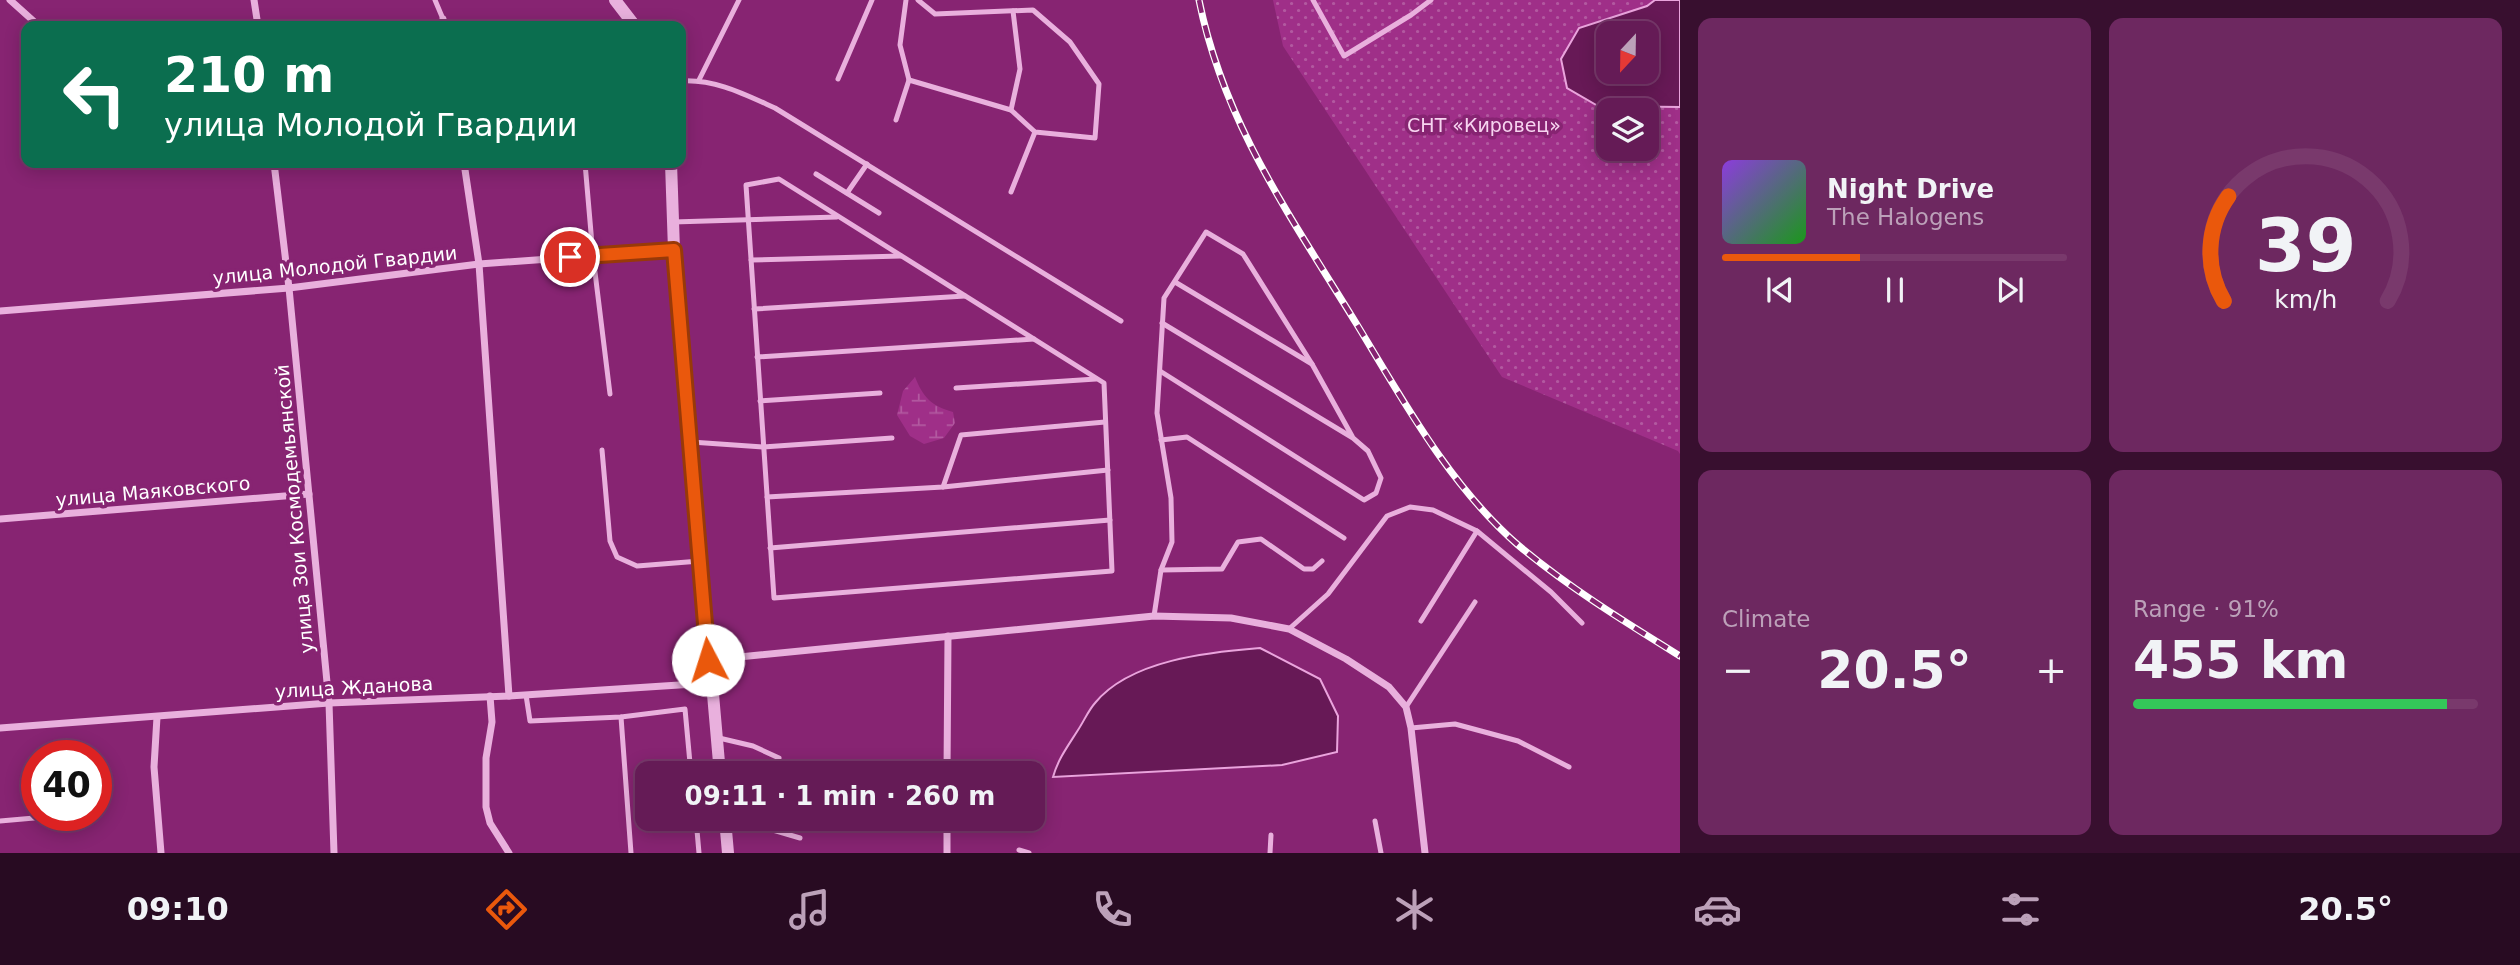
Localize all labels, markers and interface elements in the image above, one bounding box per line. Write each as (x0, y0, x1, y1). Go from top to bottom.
north arrow (1596, 21, 1659, 84)
map controls (1596, 21, 1659, 161)
text: 210 m (164, 47, 334, 104)
icon: left (49, 49, 140, 140)
button: layers (1596, 98, 1659, 161)
text: улица Молодой Гвардии (164, 106, 578, 144)
park label: СНТ «Кировец» (1407, 114, 1561, 136)
text: Night Drive (1827, 174, 1994, 204)
text: 39 (2255, 203, 2356, 288)
text: The Halogens (1827, 204, 1984, 230)
pin (540, 227, 600, 287)
icon: arrive (551, 238, 589, 276)
street label: улица Молодой Гвардии (212, 241, 458, 289)
icon: previous (1761, 271, 1799, 309)
icon: pause (1876, 271, 1914, 309)
icon: next (1991, 271, 2029, 309)
text: km/h (2274, 285, 2337, 314)
street label: улица Зои Космодемьянской (270, 364, 318, 654)
street label: улица Маяковского (55, 472, 251, 510)
text: Range · 91% (2133, 596, 2279, 622)
text: Climate (1722, 606, 1811, 632)
position arrow (671, 623, 745, 697)
text: 455 km (2133, 630, 2348, 690)
text: 20.5° (1817, 640, 1972, 700)
text: − (1722, 648, 1754, 692)
text: + (2035, 648, 2067, 692)
street label: улица Жданова (274, 672, 434, 702)
speed limit sign: 40 (21, 740, 112, 831)
text: 09:11 · 1 min · 260 m (685, 781, 995, 811)
icon: directions (482, 885, 531, 934)
icon: music (785, 885, 834, 934)
icon: phone (1088, 885, 1137, 934)
icon: climate (1390, 885, 1439, 934)
icon: car (1693, 885, 1742, 934)
icon: filters (1996, 885, 2045, 934)
text: 09:10 (127, 890, 229, 928)
text: 20.5° (2298, 890, 2393, 928)

